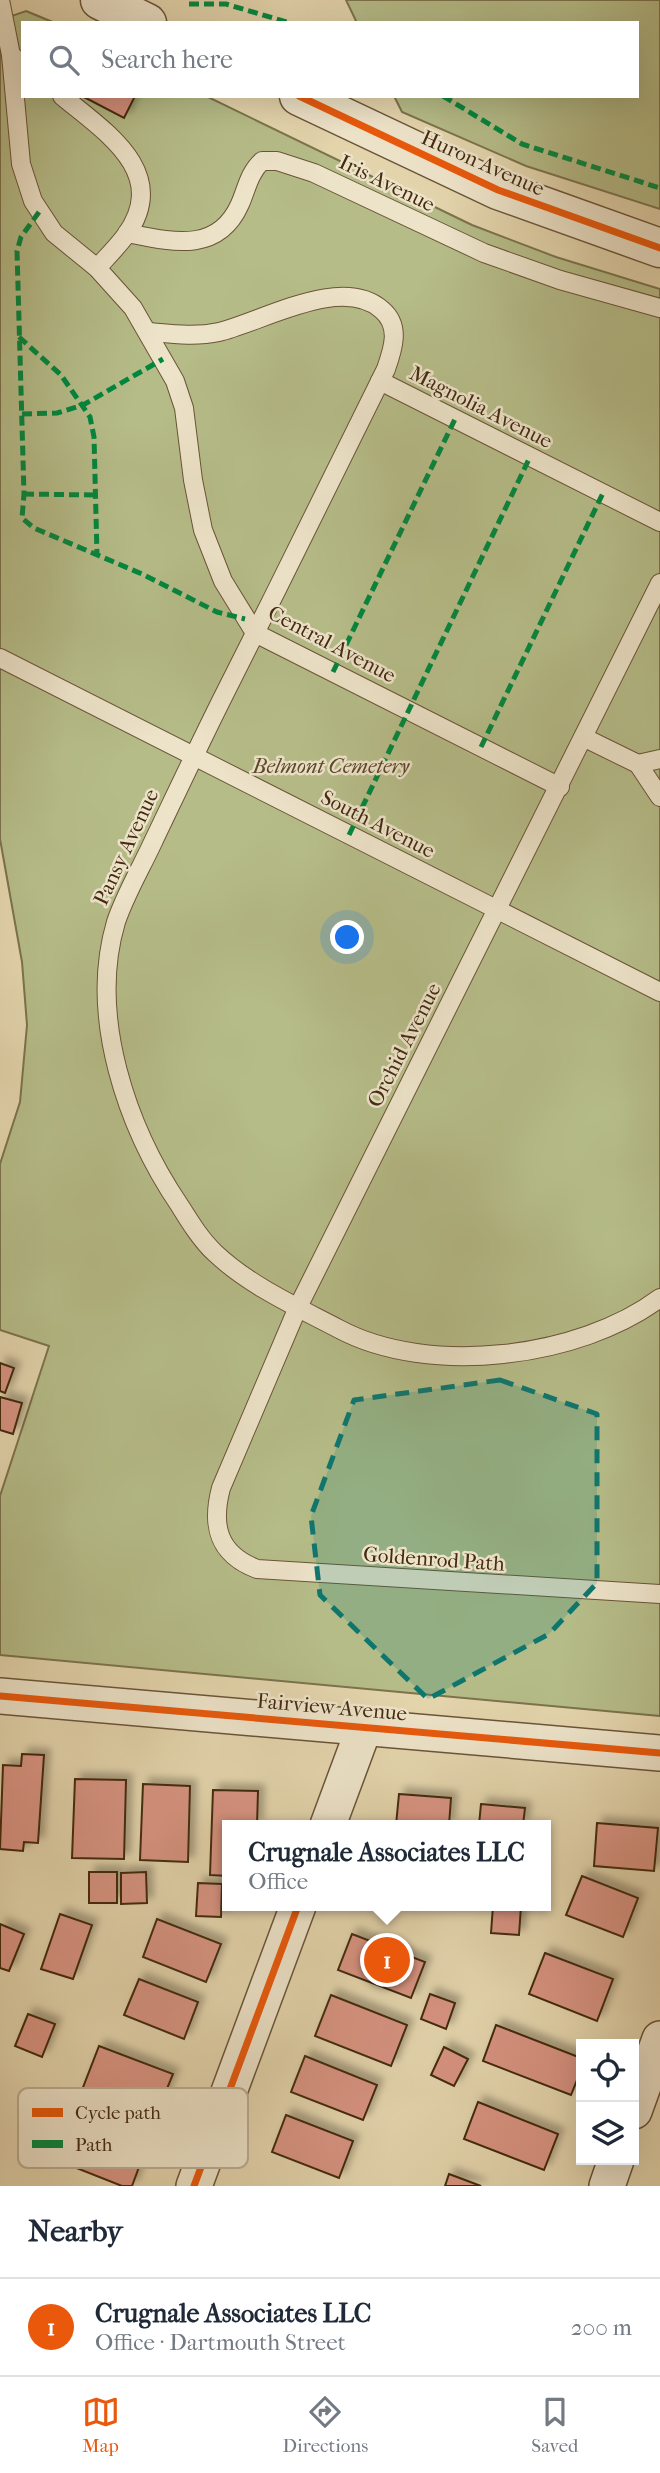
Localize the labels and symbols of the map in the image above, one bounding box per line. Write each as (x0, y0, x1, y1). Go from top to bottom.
street label: Huron Avenue (418, 125, 548, 201)
street label: Iris Avenue (335, 150, 439, 216)
street label: Magnolia Avenue (406, 361, 556, 453)
street label: Central Avenue (264, 600, 400, 688)
park label: Belmont Cemetery (252, 754, 411, 778)
street label: Pansy Avenue (89, 785, 163, 909)
street label: South Avenue (317, 785, 439, 863)
your location (330, 920, 364, 954)
street label: Orchid Avenue (362, 979, 446, 1111)
street label: Goldenrod Path (362, 1542, 506, 1576)
street label: Fairview Avenue (256, 1688, 408, 1726)
pin: 1 (364, 1934, 410, 1986)
legend (18, 2088, 248, 2168)
text: Cycle path (75, 2102, 161, 2124)
text: Path (75, 2134, 113, 2156)

